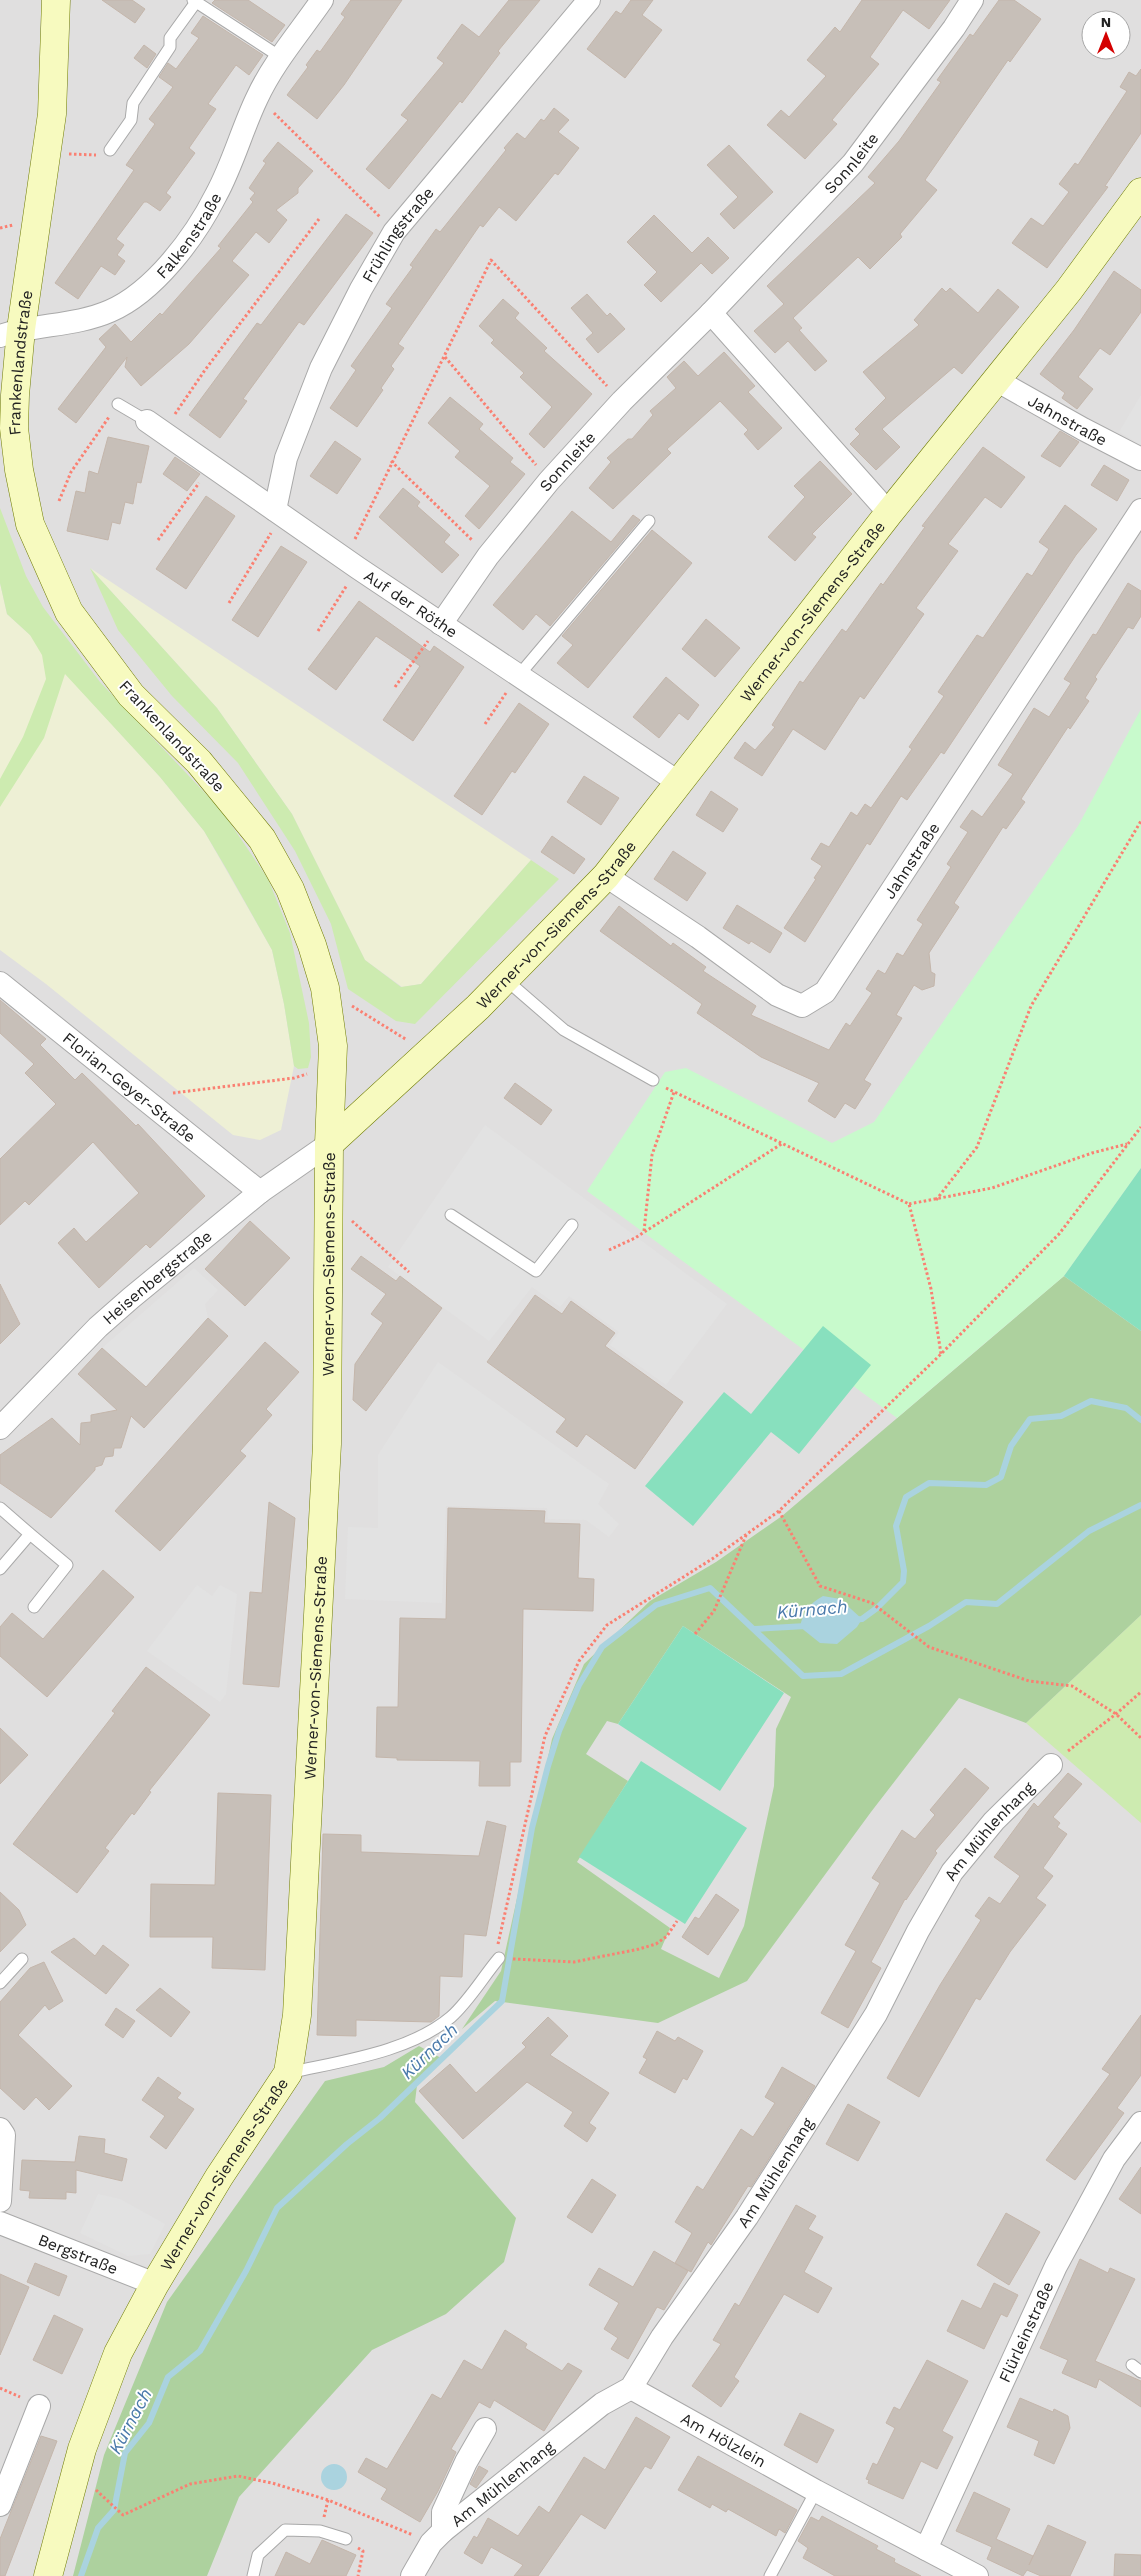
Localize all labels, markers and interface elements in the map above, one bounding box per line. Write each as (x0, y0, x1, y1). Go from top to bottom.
north arrow (1081, 10, 1131, 60)
text: N (1101, 14, 1111, 30)
street label: Sonnleite (820, 129, 882, 197)
street label: Frühlingstraße (357, 183, 437, 286)
street label: Falkenstraße (152, 189, 225, 282)
street label: Frankenlandstraße (4, 289, 36, 437)
street label: Jahnstraße (1025, 391, 1110, 449)
street label: Sonnleite (535, 428, 599, 495)
street label: Werner-von-Siemens-Straße (736, 517, 889, 706)
street label: Auf der Röthe (361, 566, 461, 641)
street label: Frankenlandstraße (115, 676, 229, 796)
street label: Jahnstraße (879, 819, 943, 902)
street label: Werner-von-Siemens-Straße (472, 837, 640, 1013)
street label: Florian-Geyer-Straße (59, 1028, 200, 1146)
street label: Werner-von-Siemens-Straße (318, 1152, 338, 1376)
street label: Heisenbergstraße (99, 1226, 215, 1328)
street label: Werner-von-Siemens-Straße (300, 1555, 331, 1780)
water label: Kürnach (776, 1595, 848, 1623)
street label: Am Mühlenhang (940, 1777, 1038, 1884)
water label: Kürnach (396, 2019, 462, 2083)
street label: Werner-von-Siemens-Straße (156, 2074, 292, 2274)
street label: Am Mühlenhang (733, 2114, 817, 2231)
street label: Bergstraße (36, 2230, 121, 2278)
street label: Flürleinstraße (994, 2278, 1057, 2385)
water label: Kürnach (104, 2385, 156, 2457)
street label: Am Hölzlein (678, 2408, 769, 2471)
street label: Am Mühlenhang (447, 2437, 558, 2530)

